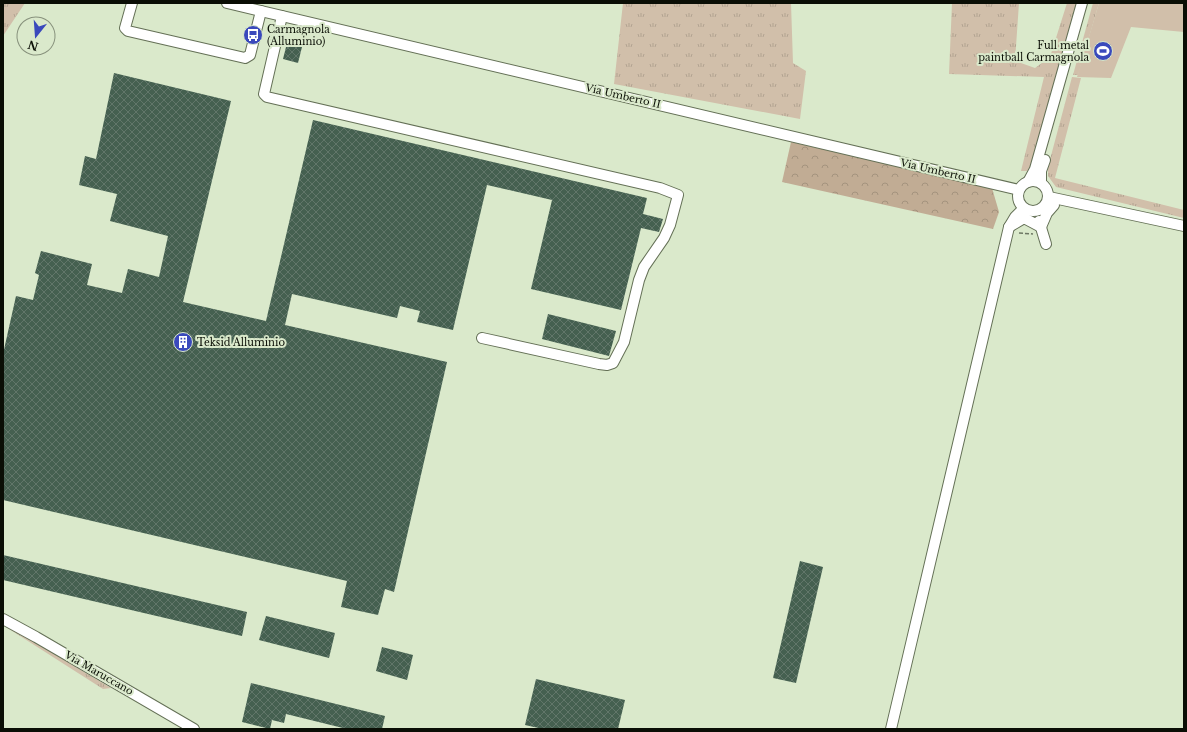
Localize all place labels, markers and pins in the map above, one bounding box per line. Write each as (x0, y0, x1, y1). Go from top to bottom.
place label: Carmagnola (Alluminio) (267, 23, 330, 48)
bus stop icon: Carmagnola (Alluminio) (242, 24, 264, 46)
place label: Full metal paintball Carmagnola (978, 39, 1089, 64)
sports icon: Full metal paintball Carmagnola (1092, 40, 1114, 62)
building icon: Teksid Alluminio (172, 331, 194, 353)
place label: Teksid Alluminio (197, 336, 285, 349)

